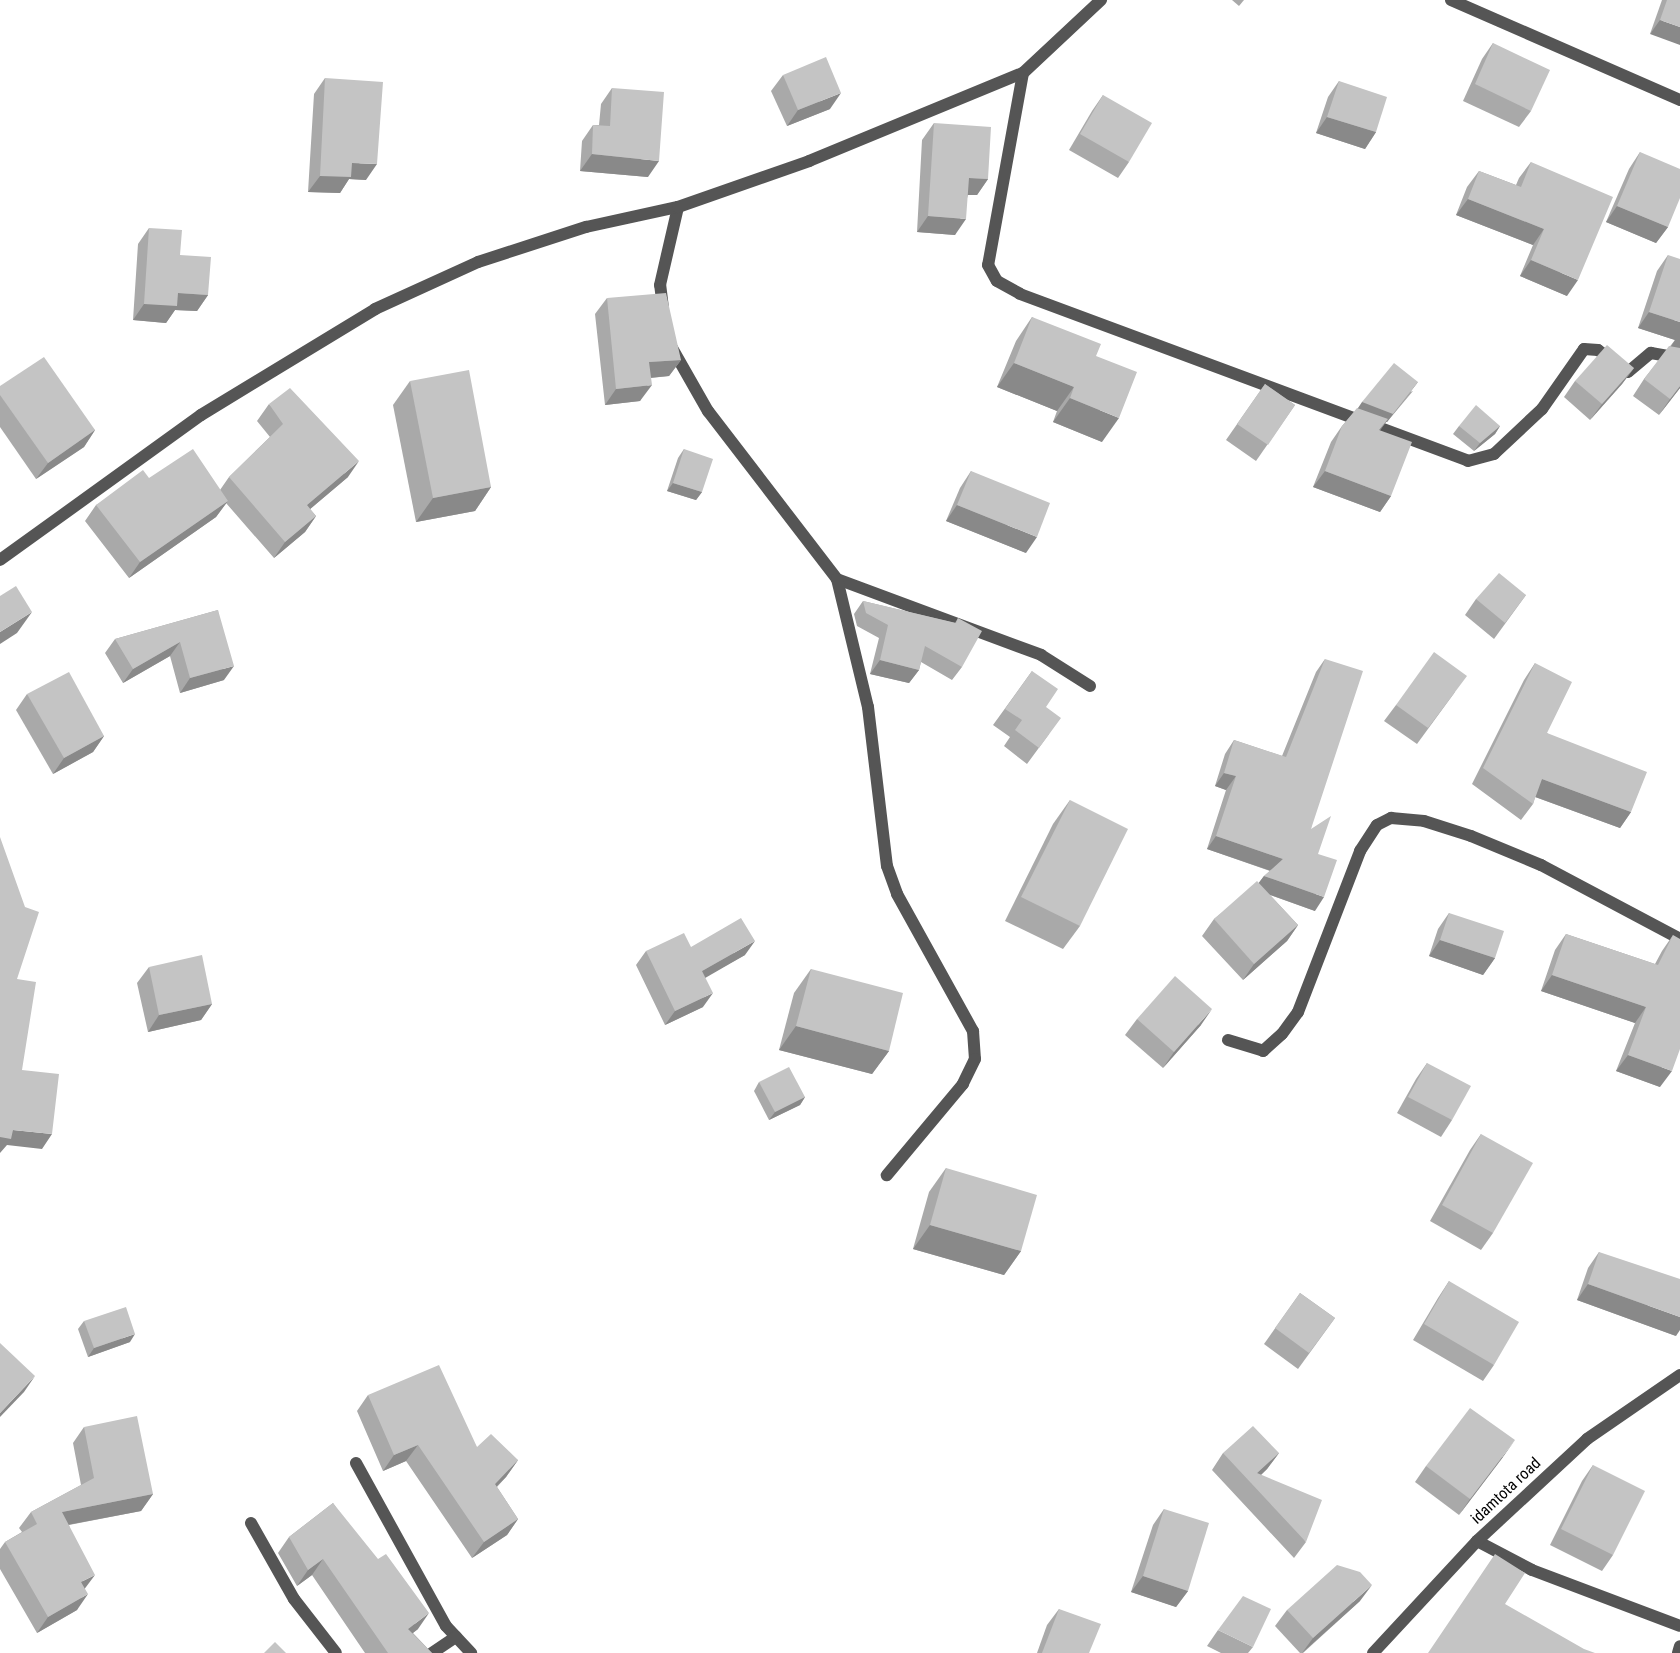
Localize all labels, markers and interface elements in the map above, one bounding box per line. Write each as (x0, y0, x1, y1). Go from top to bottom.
street label: idamtota road (1467, 1454, 1545, 1528)

